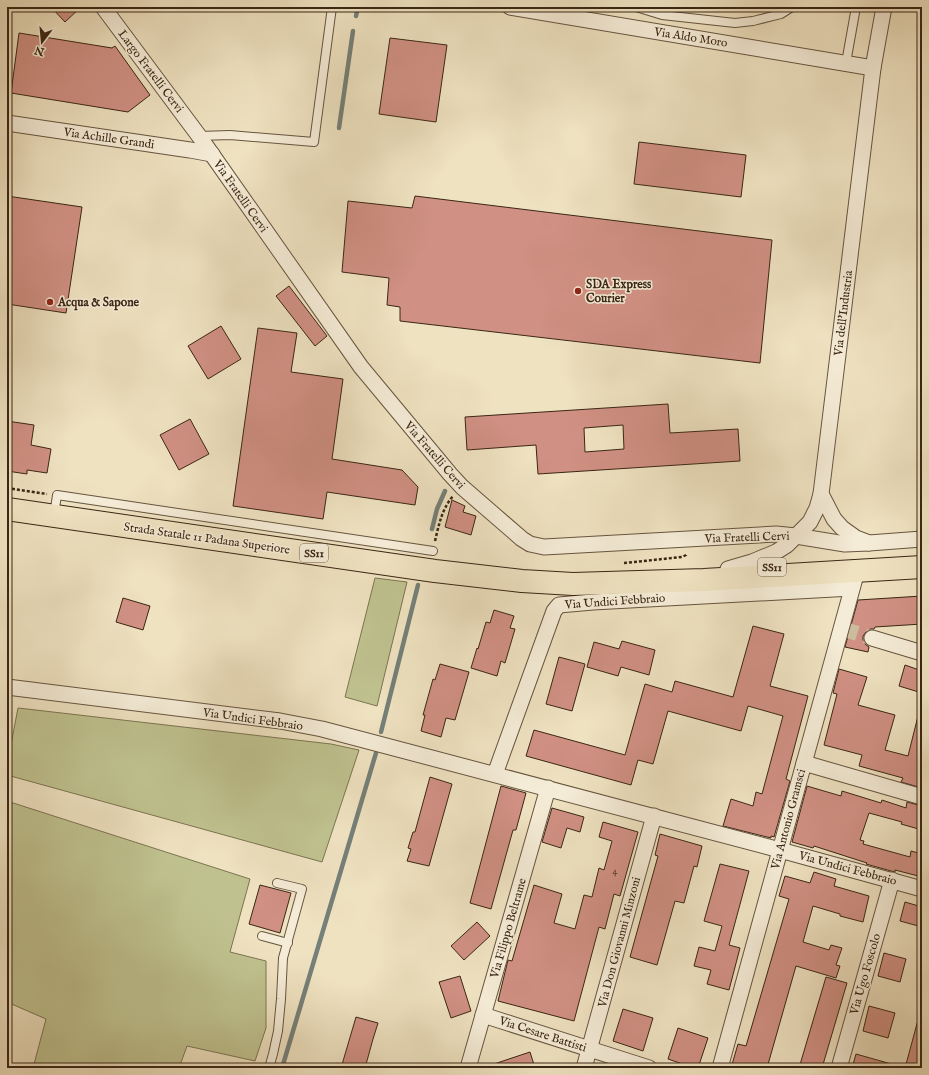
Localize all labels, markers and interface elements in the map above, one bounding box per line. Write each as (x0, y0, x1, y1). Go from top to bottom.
north arrow (22, 22, 62, 62)
street label: Via Aldo Moro (652, 24, 729, 51)
street label: Largo Fratelli Cervi (115, 27, 187, 116)
text: N (33, 42, 47, 59)
street label: Via Achille Grandi (62, 125, 155, 152)
street label: Via Fratelli Cervi (210, 156, 271, 235)
street label: Via dell'Industria (831, 269, 856, 358)
place label: SDA Express Courier (586, 277, 652, 306)
marker: SDA Express Courier (573, 286, 583, 296)
place label: Acqua & Sapone (57, 295, 140, 311)
marker: Acqua & Sapone (45, 297, 55, 307)
street label: Via Fratelli Cervi (400, 418, 468, 492)
street label: Strada Statale 11 Padana Superiore (123, 519, 292, 559)
street label: Via Fratelli Cervi (703, 529, 790, 547)
road number: SS11 (300, 544, 328, 562)
road number: SS11 (758, 558, 786, 576)
street label: Via Undici Febbraio (563, 590, 666, 613)
street label: Via Undici Febbraio (201, 705, 304, 734)
street label: Via Antonio Gramsci (768, 767, 809, 872)
street label: Via Undici Febbraio (796, 848, 899, 889)
house number: 4 (613, 865, 618, 878)
street label: Via Don Giovanni Minzoni (595, 875, 644, 1010)
street label: Via Filippo Beltrame (487, 876, 531, 981)
street label: Via Ugo Foscolo (846, 931, 884, 1017)
street label: Via Cesare Battisti (496, 1013, 588, 1056)

